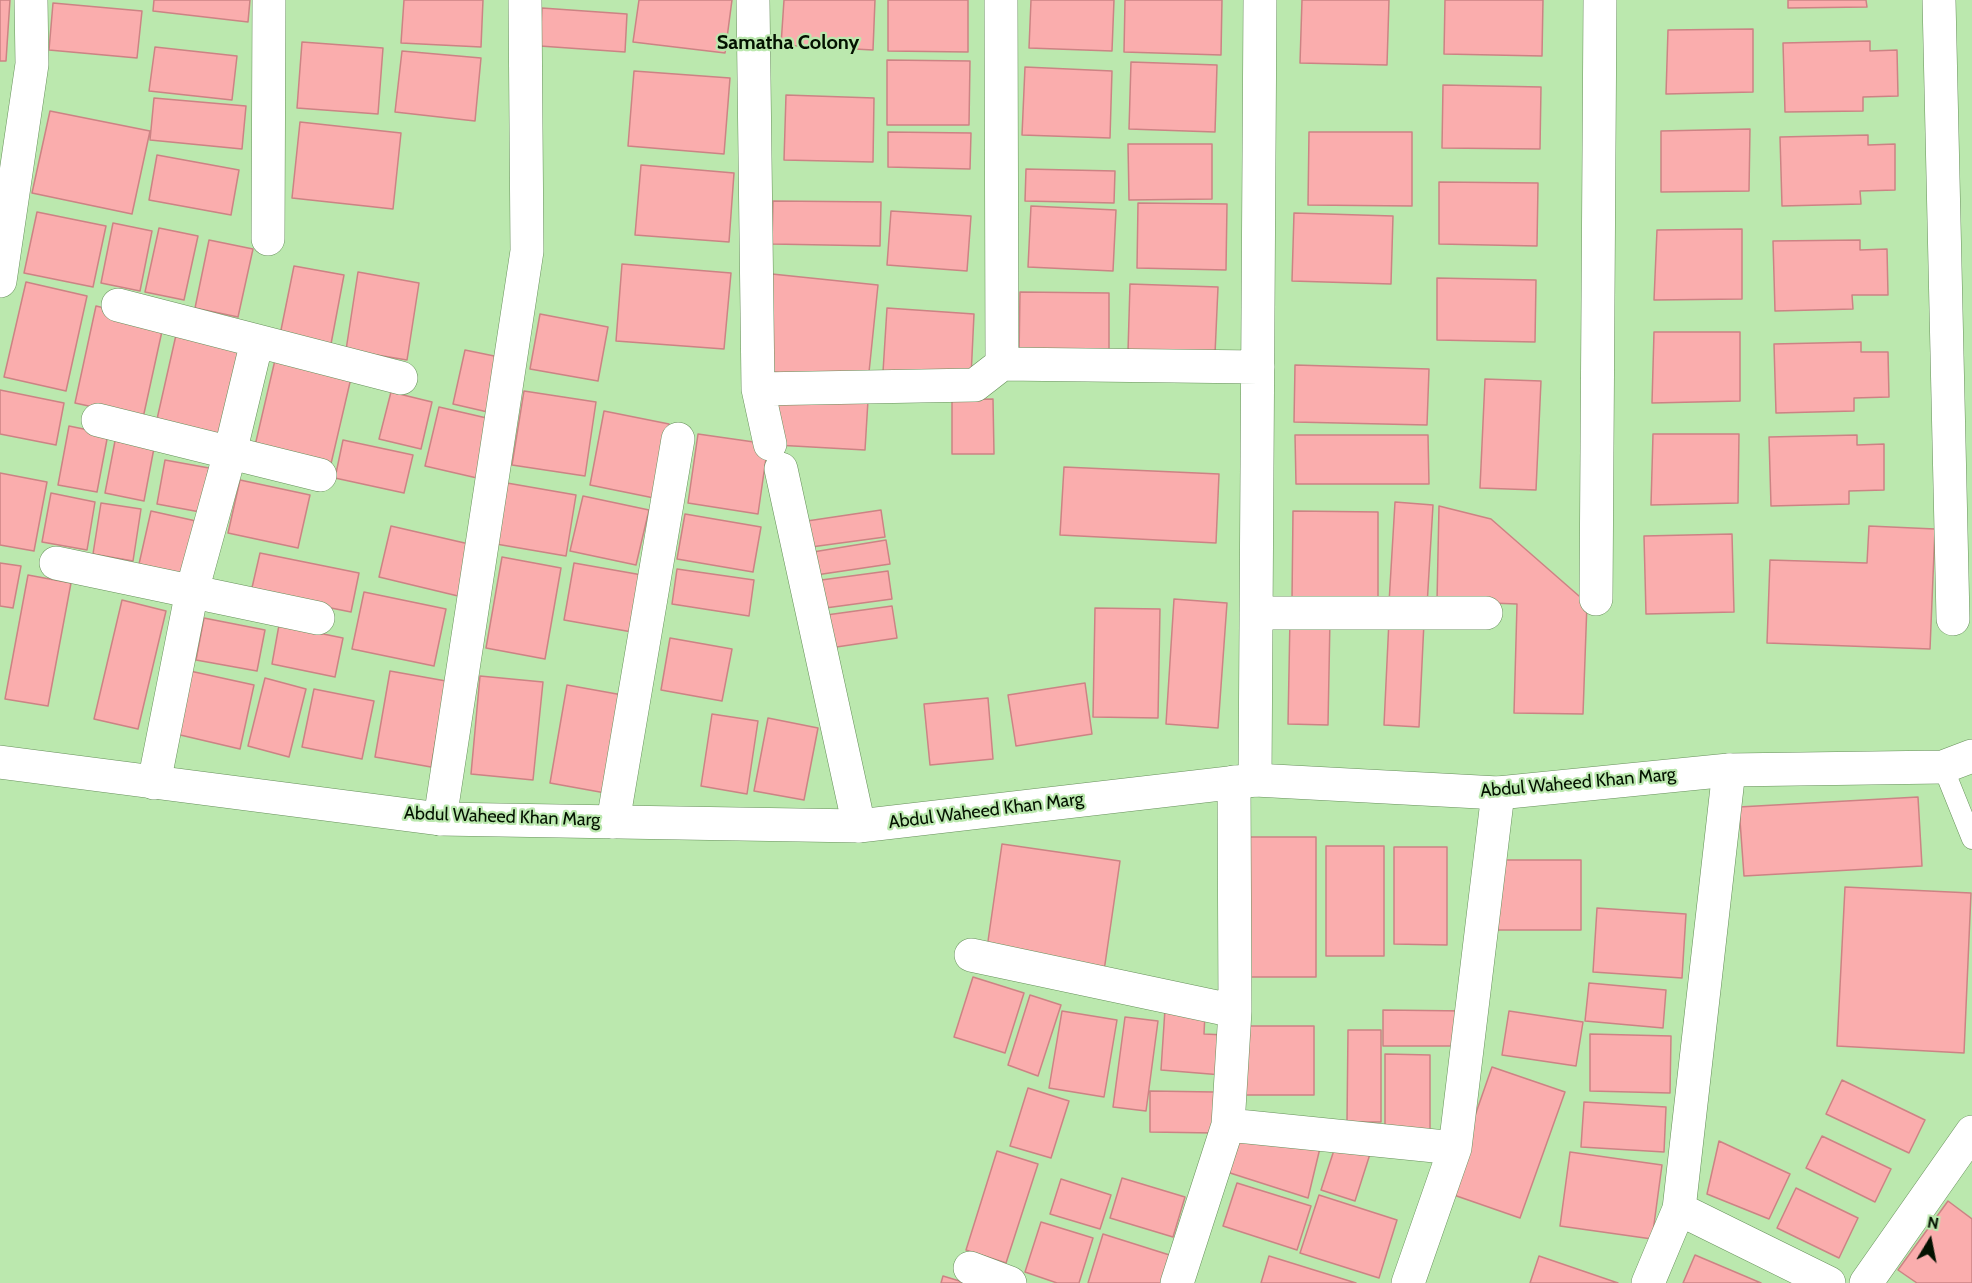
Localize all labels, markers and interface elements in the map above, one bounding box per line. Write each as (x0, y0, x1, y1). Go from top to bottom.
district label: Samatha Colony (717, 31, 859, 55)
street label: Abdul Waheed Khan Marg (1479, 764, 1677, 802)
street label: Abdul Waheed Khan Marg (887, 788, 1085, 834)
street label: Abdul Waheed Khan Marg (404, 803, 600, 831)
north arrow (1900, 1211, 1960, 1271)
text: N (1926, 1212, 1940, 1233)

